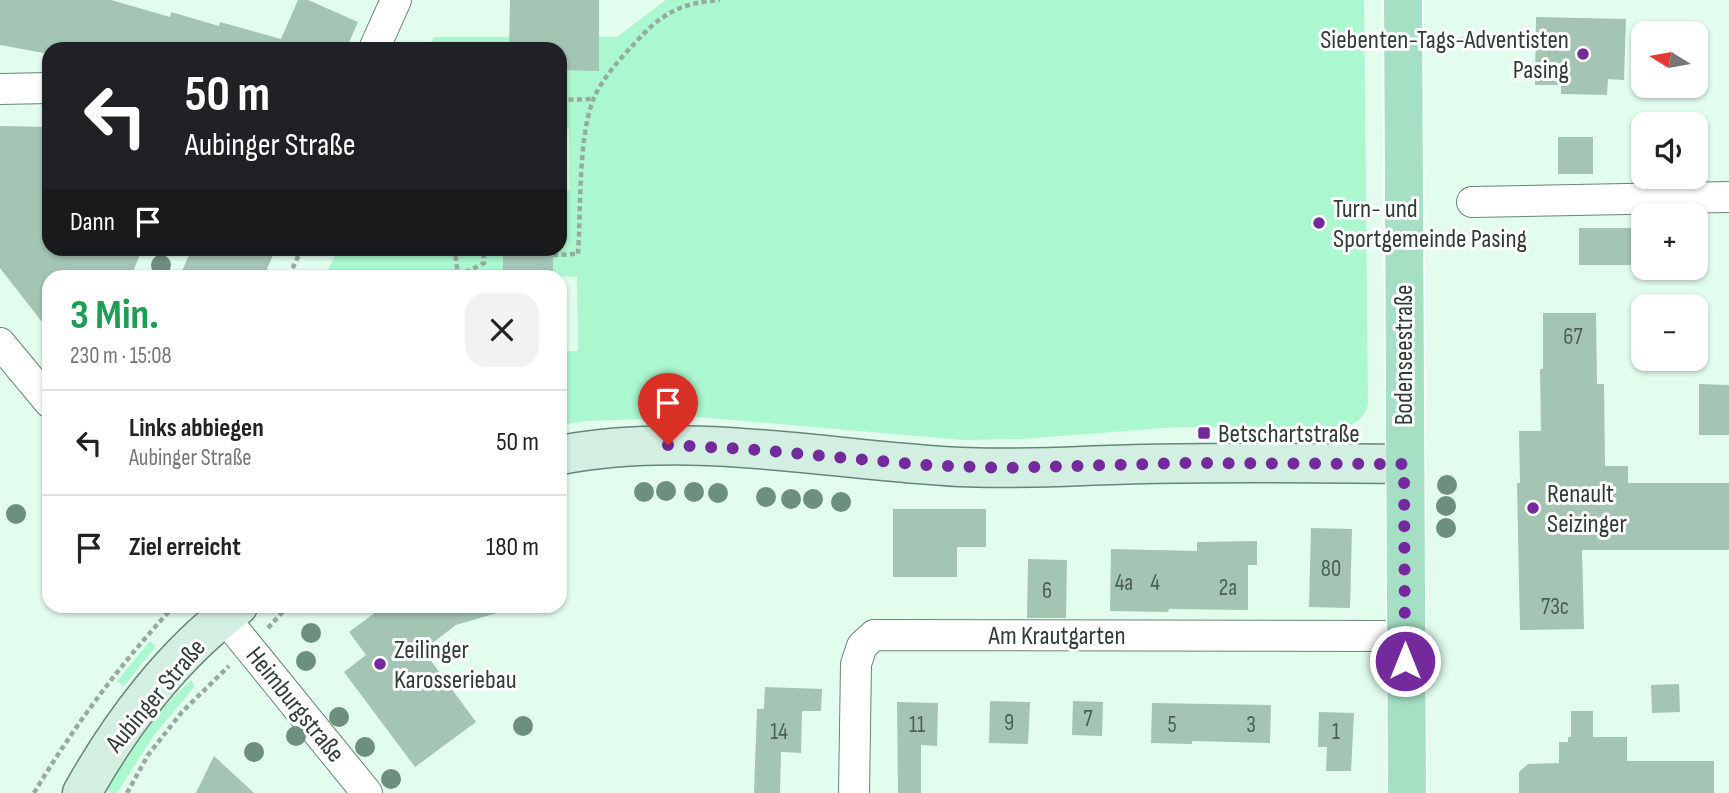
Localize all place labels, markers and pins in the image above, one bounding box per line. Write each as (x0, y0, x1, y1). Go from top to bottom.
place label: Siebenten-Tags-Adventisten Pasing (1320, 25, 1569, 86)
marker: Siebenten-Tags-Adventisten Pasing (1575, 46, 1591, 62)
place label: Turn- und Sportgemeinde Pasing (1333, 194, 1527, 255)
marker: Turn- und Sportgemeinde Pasing (1311, 215, 1327, 231)
pin (638, 373, 698, 445)
place label: Betschartstraße (1218, 419, 1360, 450)
marker: Betschartstraße (1196, 425, 1212, 441)
place label: Renault Seizinger (1547, 479, 1627, 540)
marker: Renault Seizinger (1525, 500, 1541, 516)
place label: Zeilinger Karosseriebau (394, 635, 517, 696)
marker: Zeilinger Karosseriebau (372, 656, 388, 672)

